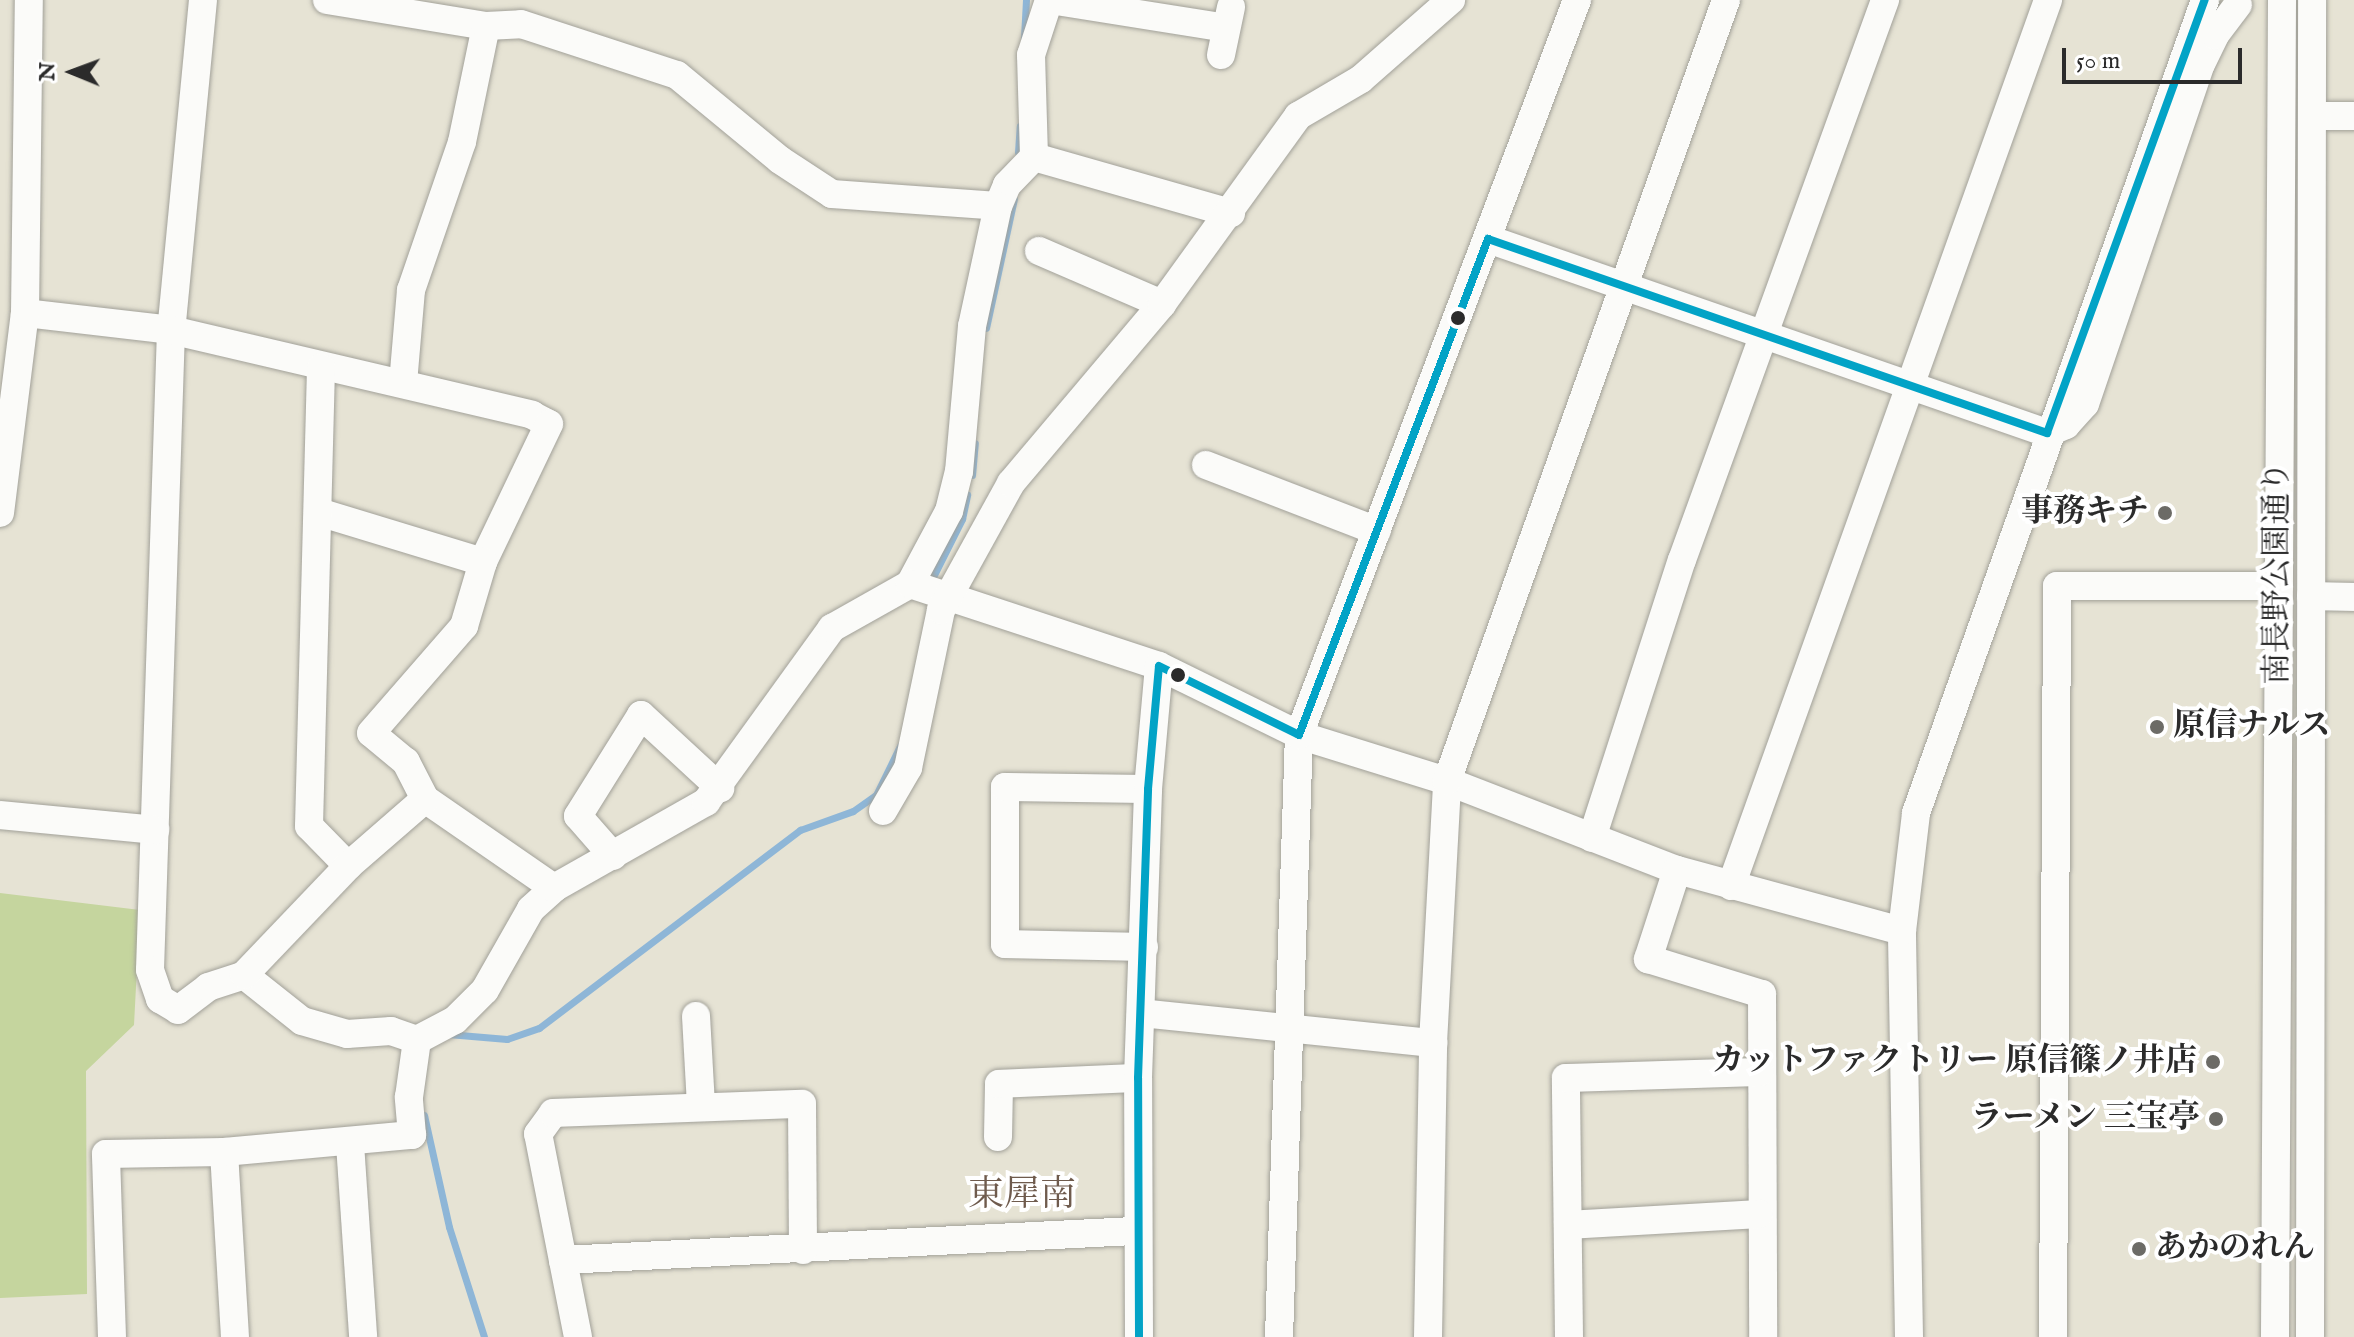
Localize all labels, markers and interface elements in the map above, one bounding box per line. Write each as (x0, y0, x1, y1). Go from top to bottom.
north arrow (32, 32, 112, 112)
scale bar (2066, 32, 2246, 82)
text: 50 m (2076, 46, 2120, 77)
text: N (34, 62, 62, 81)
unlabelled marker (1450, 310, 1466, 326)
street label: 南長野公園通り (2260, 461, 2298, 685)
place label: 事務キチ (2021, 494, 2149, 532)
marker: 事務キチ (2156, 504, 2174, 522)
unlabelled marker (1170, 667, 1186, 683)
place label: 原信ナルス (2173, 708, 2333, 746)
marker: 原信ナルス (2148, 718, 2166, 736)
place label: カットファクトリー 原信篠ノ井店 (1710, 1043, 2197, 1081)
marker: カットファクトリー 原信篠ノ井店 (2204, 1053, 2222, 1071)
place label: ラーメン 三宝亭 (1969, 1100, 2200, 1138)
marker: ラーメン 三宝亭 (2207, 1110, 2225, 1128)
district label: 東犀南 (968, 1174, 1076, 1218)
place label: あかのれん (2155, 1230, 2315, 1268)
marker: あかのれん (2130, 1240, 2148, 1258)

